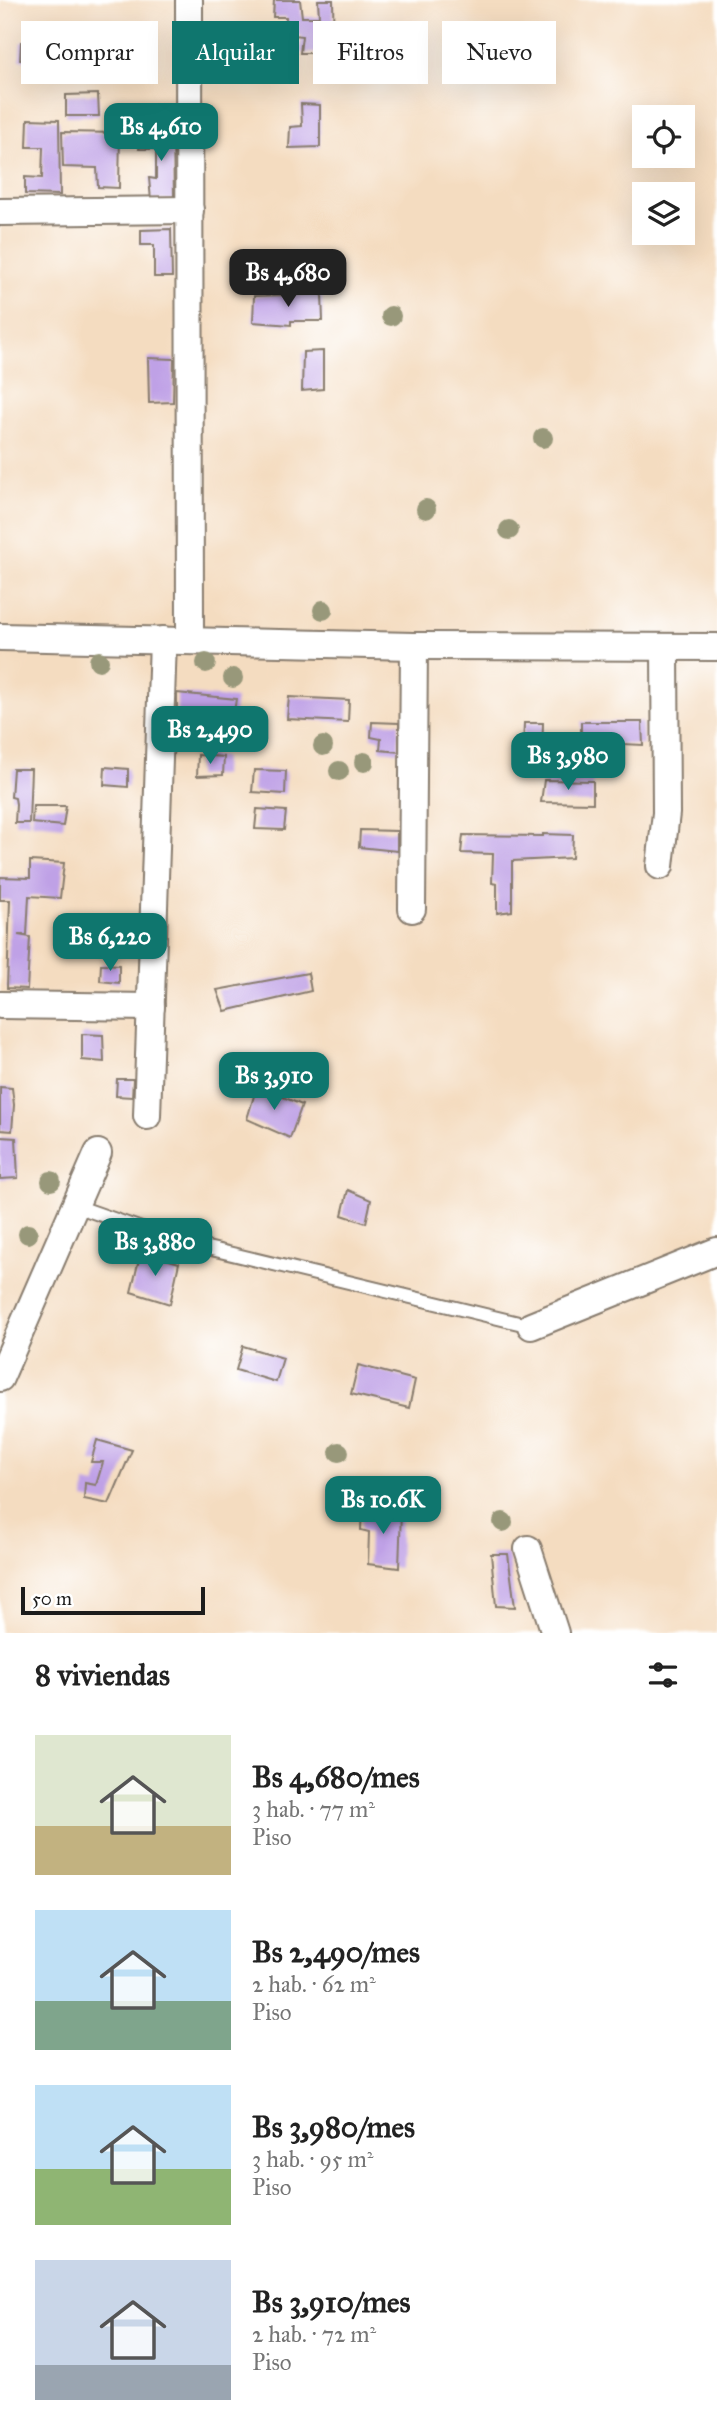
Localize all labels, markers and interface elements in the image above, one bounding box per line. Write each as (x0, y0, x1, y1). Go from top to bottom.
chip: Comprar (21, 21, 158, 84)
chip: Alquilar (172, 21, 299, 84)
chip: Filtros (313, 21, 428, 84)
chip: Nuevo (442, 21, 556, 84)
pin: Bs 4,610 (89, 104, 233, 163)
map controls (632, 105, 695, 245)
button: locate (632, 105, 695, 168)
text: Bs 4,610 (120, 112, 202, 140)
button: layers (632, 182, 695, 245)
pin: Bs 4,680 (216, 250, 360, 309)
text: Bs 4,680 (245, 258, 331, 286)
pin: Bs 2,490 (138, 706, 282, 766)
text: Bs 2,490 (167, 715, 253, 743)
pin: Bs 3,980 (496, 732, 640, 792)
text: Bs 3,980 (527, 741, 609, 769)
pin: Bs 6,220 (38, 914, 182, 973)
text: Bs 6,220 (69, 922, 151, 950)
pin: Bs 3,910 (202, 1052, 346, 1112)
text: Bs 3,910 (235, 1061, 313, 1089)
pin: Bs 3,880 (83, 1218, 227, 1278)
text: Bs 3,880 (114, 1227, 196, 1255)
pin: Bs 10.6K (311, 1476, 455, 1536)
text: Bs 10.6K (341, 1485, 425, 1513)
scale bar (21, 1584, 205, 1616)
text: 50 m (32, 1587, 72, 1610)
icon: filters (644, 1656, 682, 1694)
text: 8 viviendas (35, 1657, 170, 1693)
text: Bs 4,680/mes (252, 1759, 420, 1795)
icon: home (91, 1763, 175, 1847)
text: 3 hab. · 77 m² (252, 1795, 375, 1823)
text: Piso (252, 1823, 292, 1851)
text: Bs 2,490/mes (252, 1934, 420, 1970)
icon: home (91, 1938, 175, 2022)
text: 2 hab. · 62 m² (252, 1970, 376, 1998)
text: Piso (252, 1998, 292, 2026)
text: Bs 3,980/mes (252, 2109, 415, 2145)
icon: home (91, 2113, 175, 2197)
text: 3 hab. · 95 m² (252, 2145, 374, 2173)
text: Piso (252, 2173, 292, 2201)
text: Bs 3,910/mes (252, 2284, 411, 2320)
icon: home (91, 2288, 175, 2372)
text: 2 hab. · 72 m² (252, 2320, 376, 2348)
text: Piso (252, 2348, 292, 2376)

